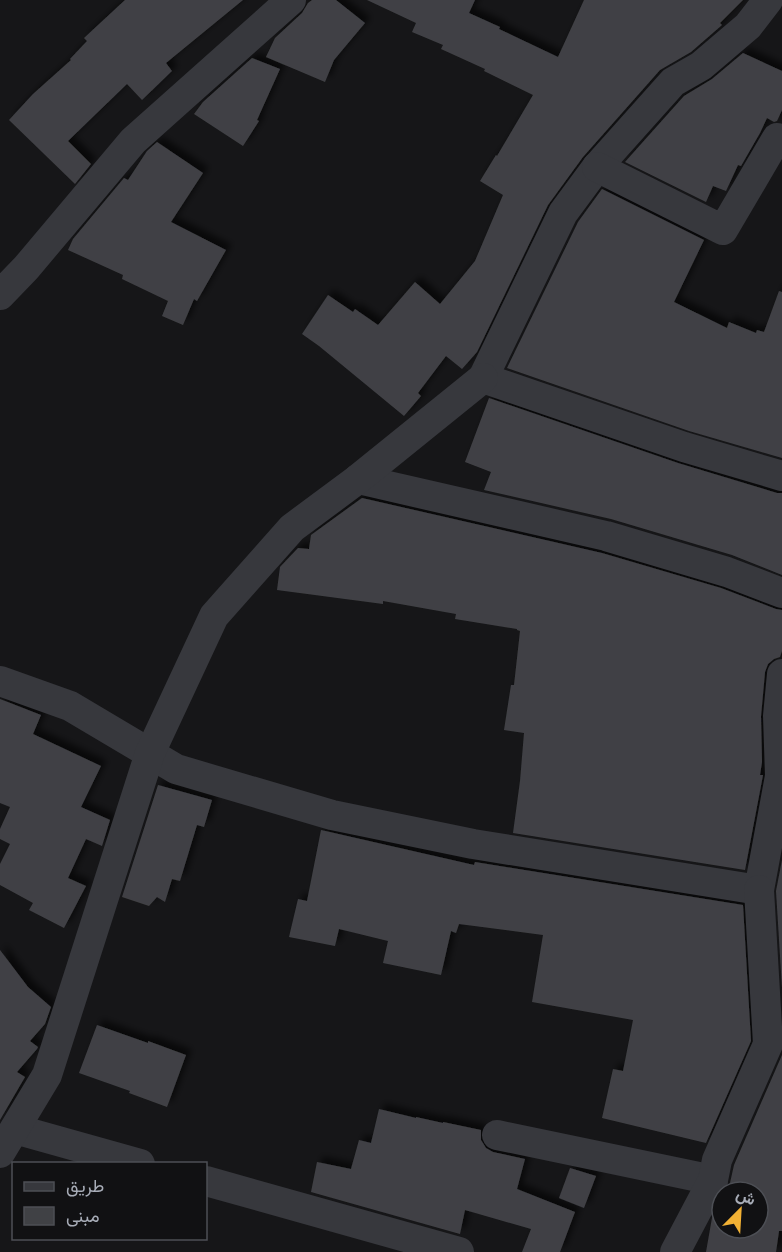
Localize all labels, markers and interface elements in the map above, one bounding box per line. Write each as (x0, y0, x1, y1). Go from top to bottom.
legend (12, 1162, 207, 1240)
text: طريق (66, 1175, 104, 1197)
north arrow (710, 1180, 770, 1240)
text: ش (733, 1184, 759, 1209)
text: مبنى (66, 1205, 100, 1227)

